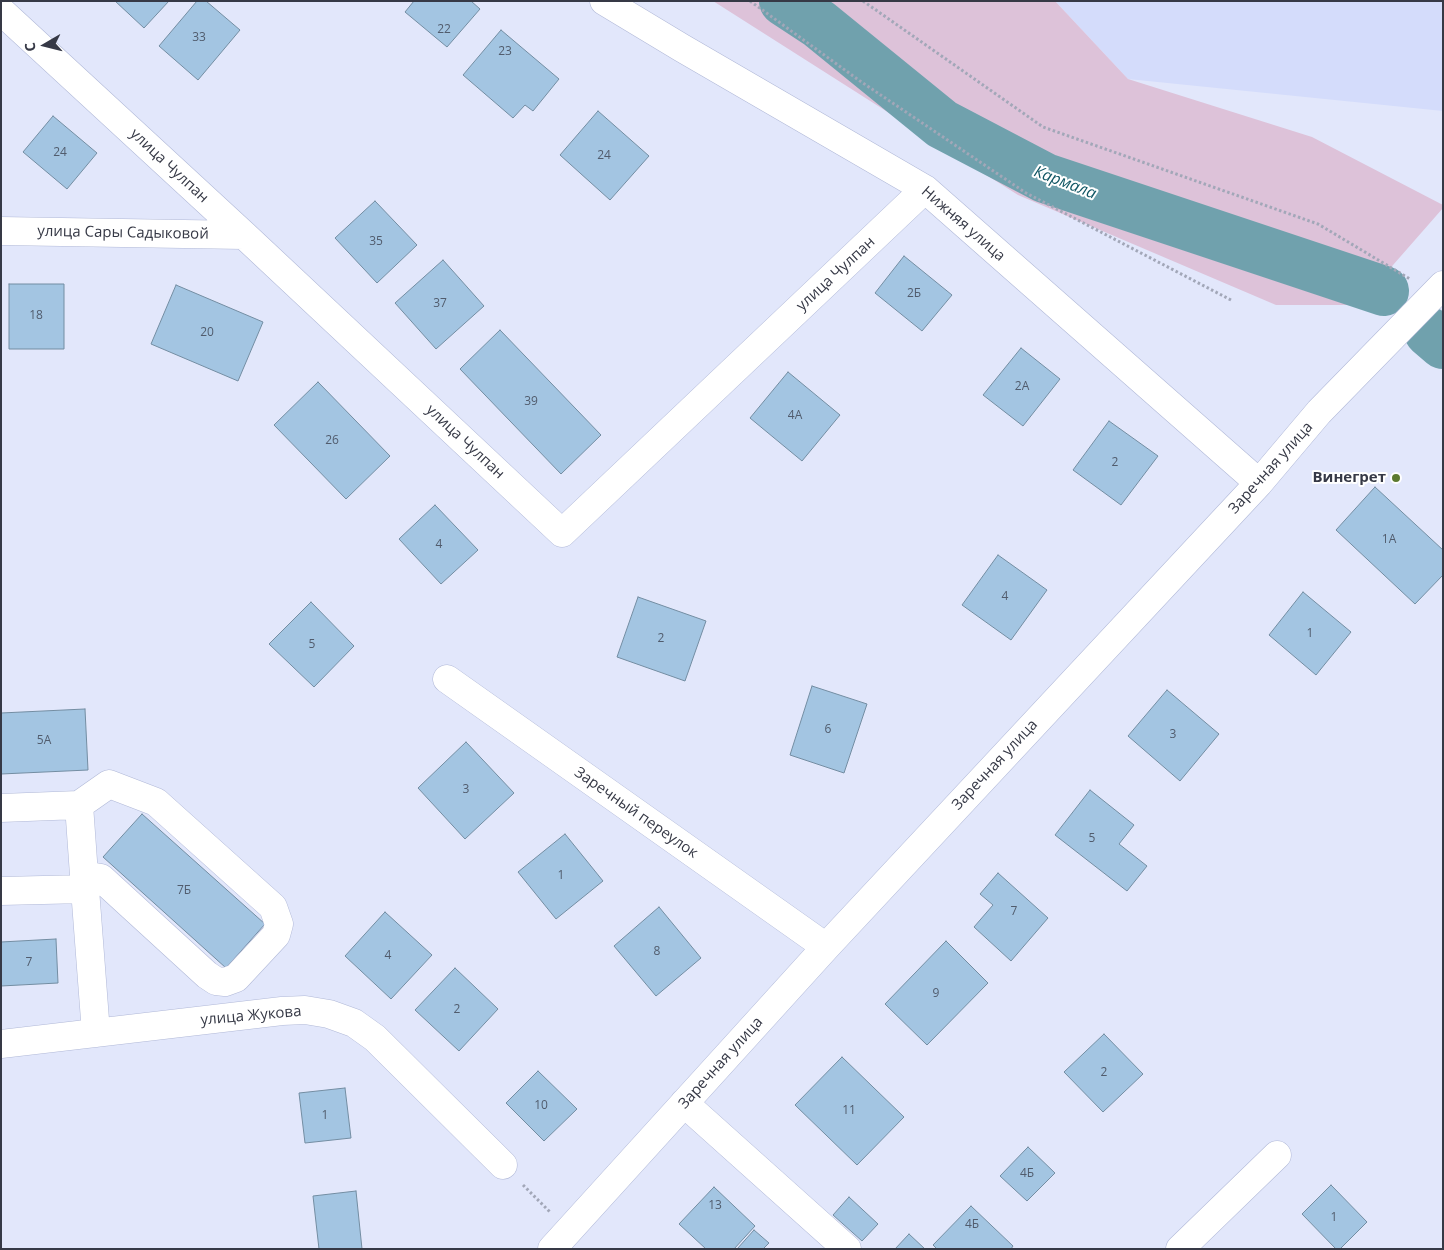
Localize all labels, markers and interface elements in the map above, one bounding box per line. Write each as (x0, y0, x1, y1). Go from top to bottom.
north arrow (20, 20, 70, 70)
house number: 22 (437, 23, 451, 37)
house number: 33 (192, 31, 206, 45)
text: С (20, 41, 40, 53)
house number: 23 (498, 45, 512, 59)
street label: улица Чулпан (126, 125, 212, 207)
house number: 24 (53, 146, 67, 160)
house number: 24 (597, 149, 611, 163)
water label: Кармала (1031, 162, 1099, 204)
street label: Нижняя улица (917, 183, 1009, 265)
street label: улица Сары Садыковой (37, 223, 209, 243)
street label: улица Чулпан (793, 233, 879, 315)
house number: 35 (369, 235, 383, 249)
house number: 2Б (907, 287, 921, 301)
house number: 37 (433, 297, 447, 311)
house number: 18 (29, 309, 43, 323)
house number: 20 (200, 326, 214, 340)
house number: 2А (1015, 380, 1029, 394)
house number: 39 (524, 395, 538, 409)
street label: улица Чулпан (422, 401, 508, 483)
house number: 4А (788, 409, 802, 423)
street label: Заречная улица (1225, 418, 1317, 518)
house number: 26 (325, 434, 339, 448)
house number: 2 (1112, 456, 1118, 470)
place label: Винегрет (1313, 469, 1386, 487)
marker: Винегрет (1390, 472, 1402, 484)
house number: 1А (1382, 533, 1396, 547)
house number: 4 (436, 538, 442, 552)
house number: 4 (1002, 590, 1008, 604)
house number: 1 (1307, 627, 1313, 641)
house number: 2 (658, 632, 664, 646)
house number: 5 (309, 638, 315, 652)
street label: Заречная улица (948, 716, 1042, 814)
house number: 6 (825, 723, 831, 737)
house number: 3 (1170, 728, 1176, 742)
house number: 5А (37, 734, 51, 748)
street label: Заречный переулок (571, 764, 701, 862)
house number: 3 (463, 783, 469, 797)
house number: 5 (1089, 832, 1095, 846)
house number: 1 (558, 869, 564, 883)
house number: 7Б (177, 884, 191, 898)
house number: 7 (1011, 905, 1017, 919)
house number: 8 (654, 945, 660, 959)
house number: 4 (385, 949, 391, 963)
house number: 7 (26, 956, 32, 970)
house number: 9 (933, 987, 939, 1001)
street label: улица Жукова (200, 1003, 302, 1029)
house number: 2 (454, 1003, 460, 1017)
street label: Заречная улица (675, 1013, 767, 1113)
house number: 2 (1101, 1066, 1107, 1080)
house number: 10 (534, 1099, 548, 1113)
house number: 11 (842, 1104, 856, 1118)
house number: 1 (322, 1109, 328, 1123)
house number: 4Б (1020, 1167, 1034, 1181)
house number: 13 (708, 1199, 722, 1213)
house number: 1 (1331, 1211, 1337, 1225)
house number: 4Б (965, 1218, 979, 1232)

